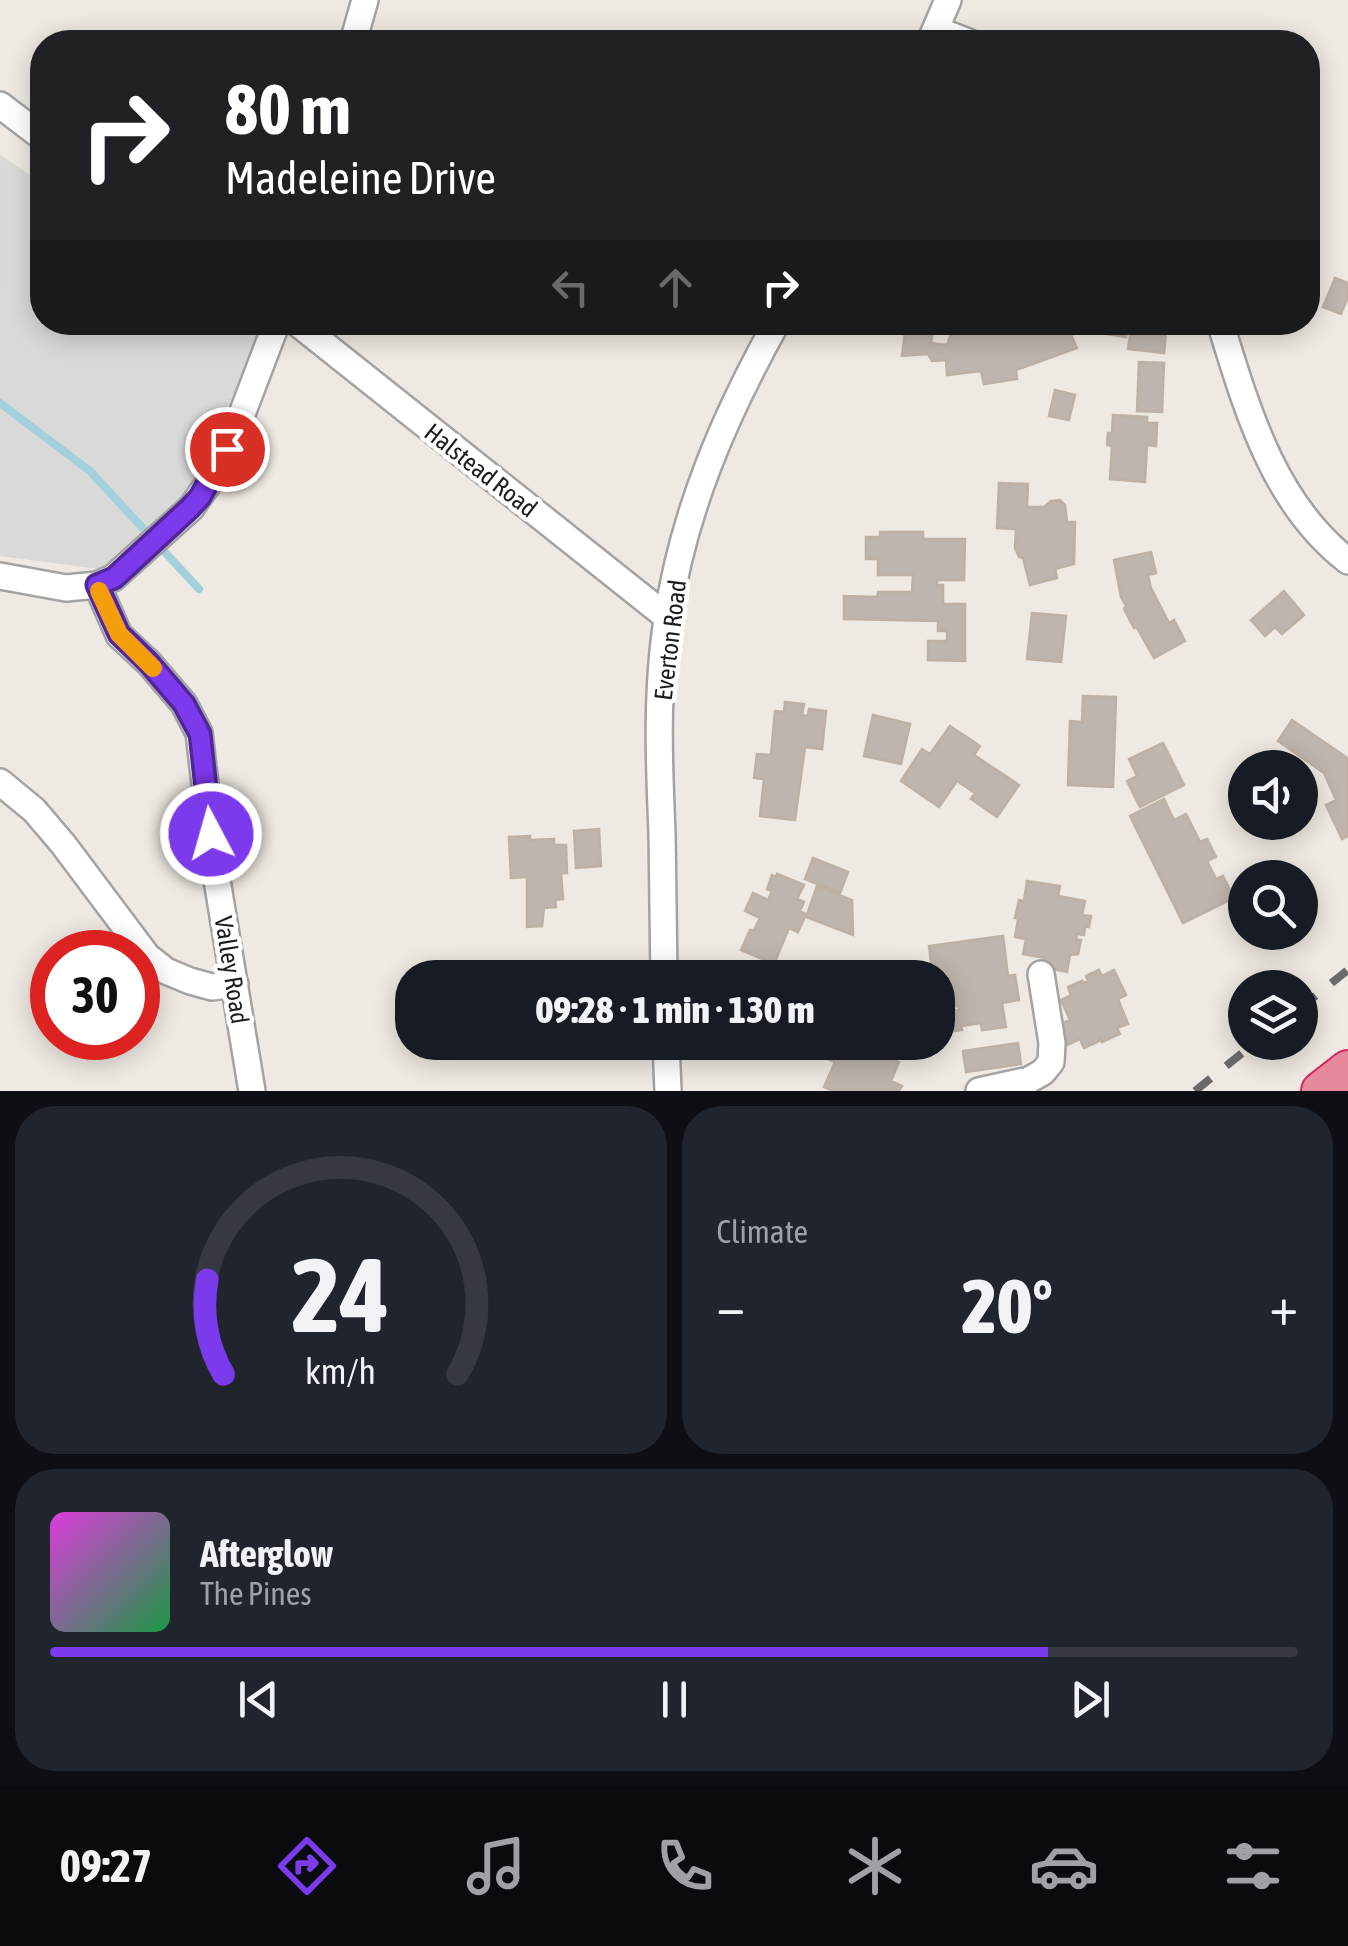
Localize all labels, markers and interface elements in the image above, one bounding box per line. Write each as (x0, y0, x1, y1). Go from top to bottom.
text: 80 m (225, 69, 351, 149)
icon: right (60, 70, 190, 200)
text: Madeleine Drive (225, 152, 496, 204)
icon: left (543, 260, 598, 315)
icon: ahead (648, 260, 703, 315)
icon: right (753, 260, 808, 315)
pin (185, 407, 270, 492)
street label: Halstead Road (419, 418, 543, 522)
icon: arrive (200, 422, 255, 477)
street label: Everton Road (649, 578, 691, 702)
map controls (1228, 750, 1318, 1060)
button: sound (1228, 750, 1318, 840)
position arrow (159, 782, 263, 886)
button: search (1228, 860, 1318, 950)
street label: Valley Road (210, 914, 254, 1026)
speed limit sign: 30 (30, 930, 160, 1060)
button: layers (1228, 970, 1318, 1060)
text: 09:28 · 1 min · 130 m (535, 988, 815, 1031)
text: Climate (717, 1213, 808, 1250)
text: 24 (292, 1235, 390, 1354)
text: 20° (962, 1263, 1053, 1349)
text: − (717, 1274, 745, 1337)
text: + (1269, 1274, 1298, 1337)
text: km/h (305, 1351, 376, 1392)
text: Afterglow (200, 1532, 333, 1575)
text: The Pines (200, 1575, 312, 1612)
icon: previous (231, 1672, 286, 1727)
icon: pause (647, 1672, 702, 1727)
icon: next (1063, 1672, 1118, 1727)
icon: directions (272, 1831, 342, 1901)
icon: music (461, 1831, 531, 1901)
icon: phone (650, 1831, 720, 1901)
icon: climate (840, 1831, 910, 1901)
icon: car (1029, 1831, 1099, 1901)
icon: filters (1218, 1831, 1288, 1901)
text: 09:27 (60, 1840, 152, 1892)

